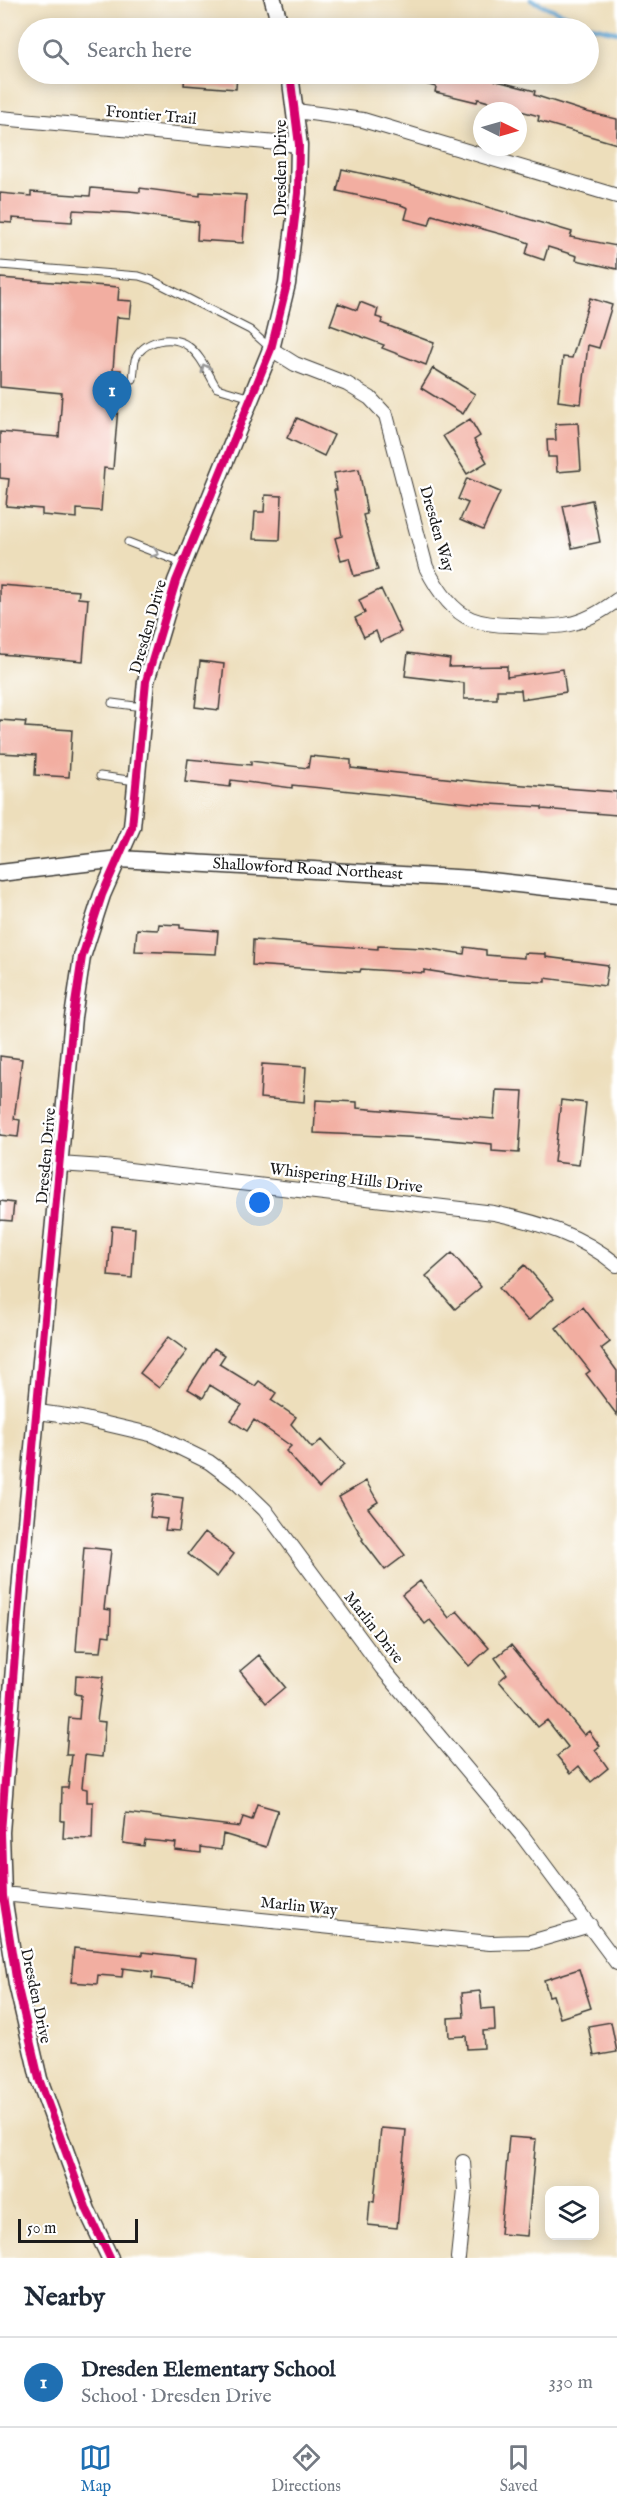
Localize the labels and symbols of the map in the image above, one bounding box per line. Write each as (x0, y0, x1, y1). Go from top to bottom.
street label: Frontier Trail (105, 102, 198, 130)
north arrow (473, 102, 527, 156)
street label: Dresden Drive (272, 120, 292, 216)
one-way arrow (201, 364, 213, 375)
pin: 1 (92, 372, 132, 421)
street label: Dresden Way (414, 484, 458, 574)
one-way arrow (149, 546, 160, 558)
street label: Dresden Drive (126, 578, 172, 676)
street label: Shallowford Road Northeast (212, 854, 404, 885)
street label: Dresden Drive (33, 1107, 61, 1205)
street label: Whispering Hills Drive (268, 1160, 424, 1198)
your location (245, 1188, 274, 1217)
street label: Marlin Drive (339, 1588, 407, 1668)
street label: Marlin Way (259, 1893, 339, 1921)
street label: Dresden Drive (15, 1947, 55, 2045)
scale bar (18, 2216, 138, 2244)

